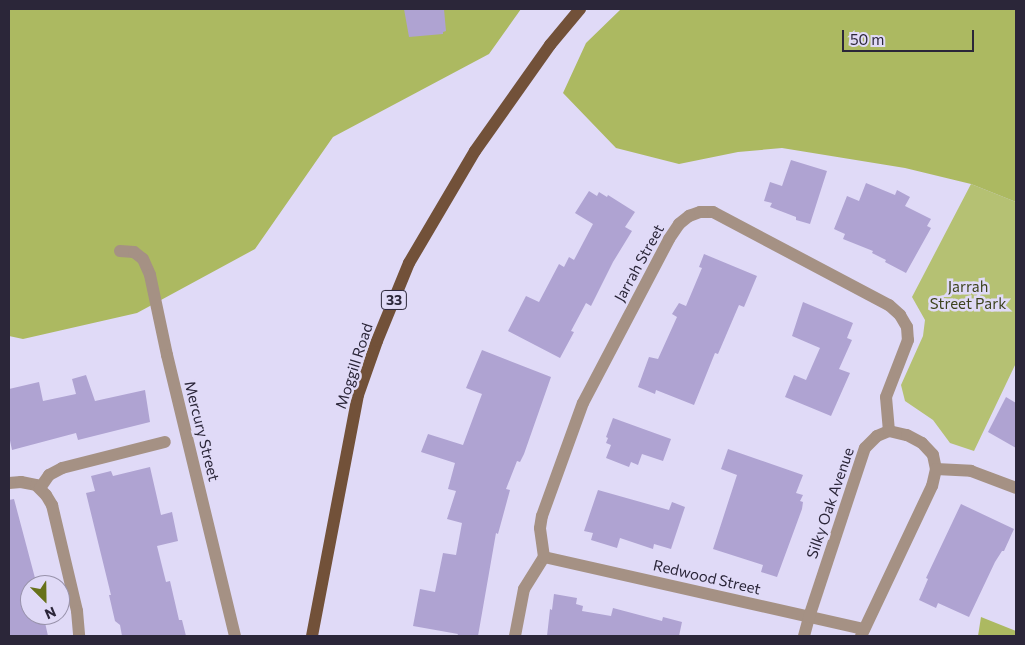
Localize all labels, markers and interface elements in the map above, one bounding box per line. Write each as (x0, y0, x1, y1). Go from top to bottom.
scale bar (845, 20, 978, 52)
text: 50 m (850, 30, 884, 48)
street label: Jarrah Street (610, 221, 668, 305)
park label: Jarrah Street Park (930, 277, 1006, 312)
road number: 33 (380, 288, 408, 312)
street label: Moggill Road (332, 321, 376, 411)
street label: Mercury Street (181, 379, 223, 483)
street label: Silky Oak Avenue (803, 445, 857, 561)
street label: Redwood Street (652, 556, 762, 598)
north arrow (20, 575, 70, 625)
text: N (43, 603, 59, 623)

